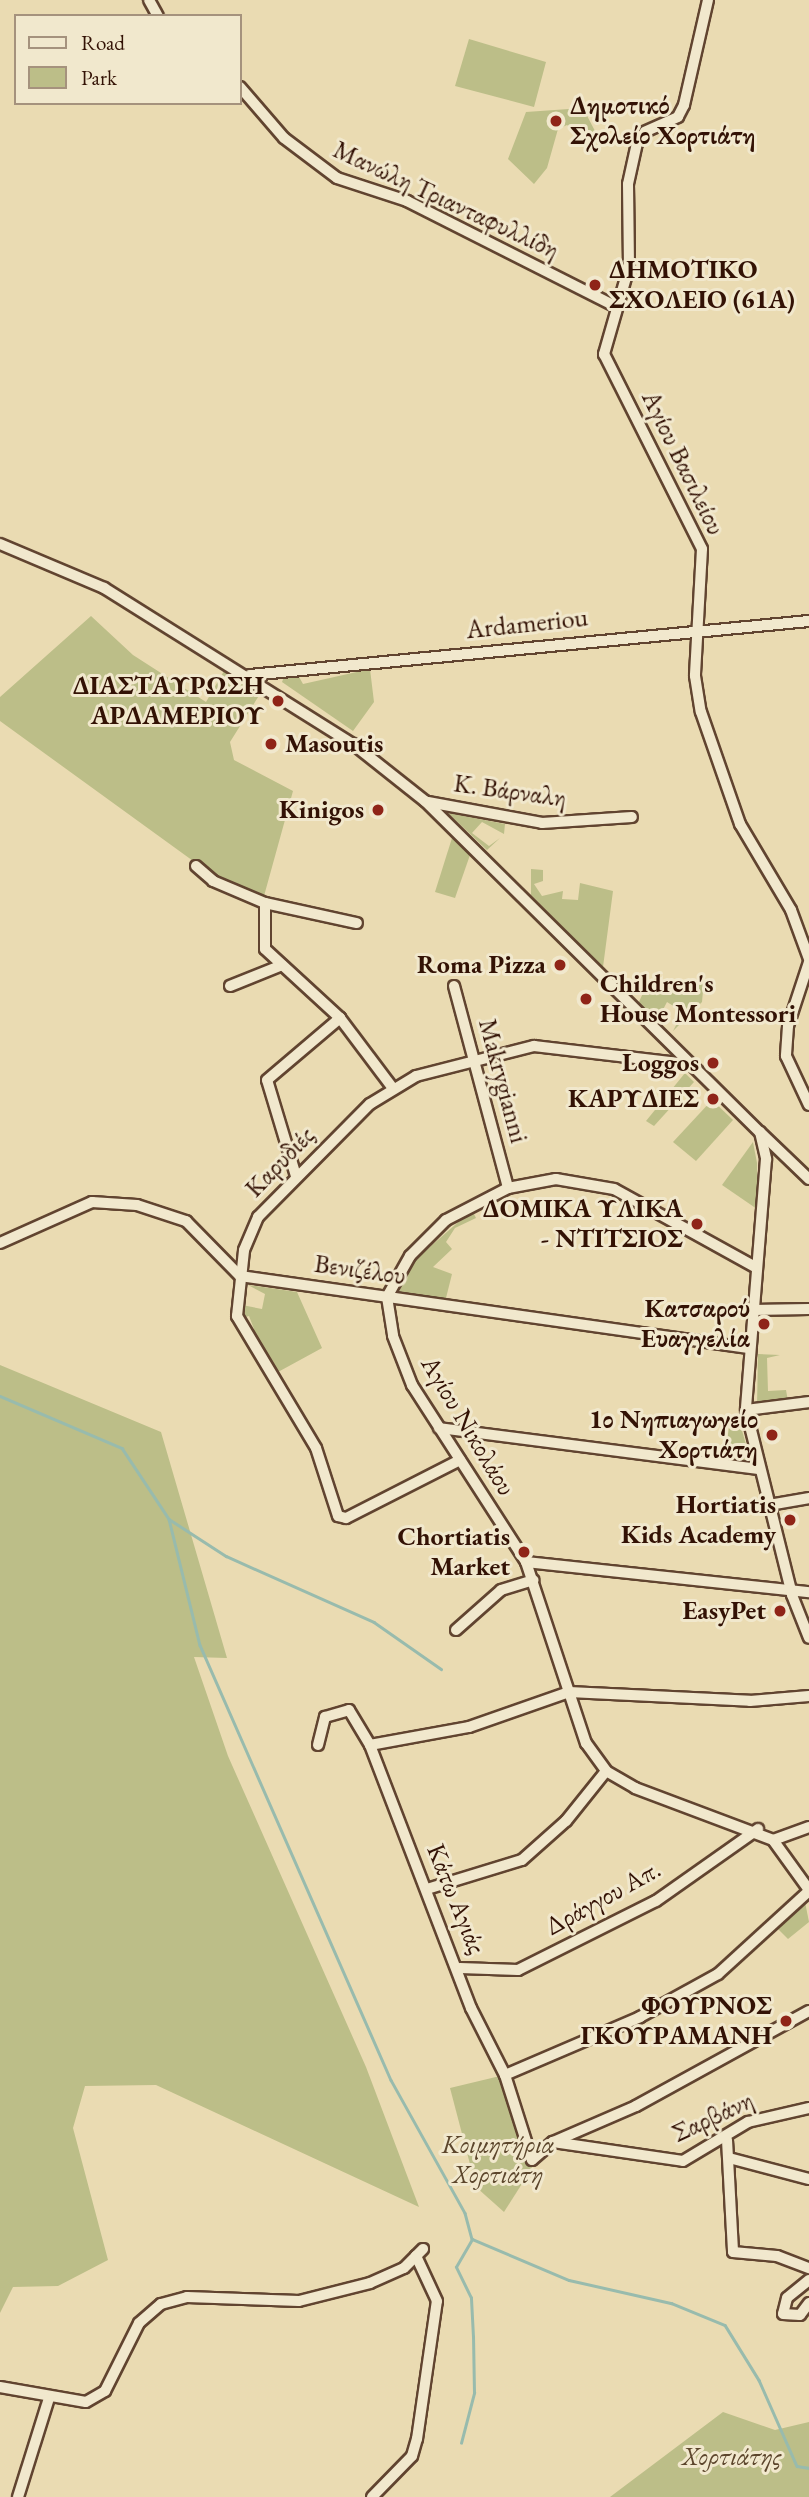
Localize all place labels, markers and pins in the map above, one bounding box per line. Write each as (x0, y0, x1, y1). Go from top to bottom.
place label: Δημοτικό Σχολείο Χορτιάτη (570, 90, 756, 152)
marker: Δημοτικό Σχολείο Χορτιάτη (548, 113, 564, 129)
place label: ΔΗΜΟΤΙΚΟ ΣΧΟΛΕΙΟ (61Α) (609, 254, 795, 316)
marker: ΔΗΜΟΤΙΚΟ ΣΧΟΛΕΙΟ (61Α) (587, 277, 603, 293)
place label: ΔΙΑΣΤΑΥΡΩΣΗ ΑΡΔΑΜΕΡΙΟΥ (73, 670, 264, 732)
marker: ΔΙΑΣΤΑΥΡΩΣΗ ΑΡΔΑΜΕΡΙΟΥ (270, 693, 286, 709)
place label: Masoutis (285, 728, 383, 760)
marker: Masoutis (263, 736, 279, 752)
place label: Kinigos (279, 794, 364, 826)
marker: Kinigos (370, 802, 386, 818)
place label: Roma Pizza (417, 949, 546, 981)
marker: Roma Pizza (552, 957, 568, 973)
place label: Children's House Montessori (600, 968, 796, 1030)
marker: Children's House Montessori (578, 991, 594, 1007)
place label: Loggos (622, 1047, 699, 1079)
marker: Loggos (705, 1055, 721, 1071)
place label: ΚΑΡΥΔΙΕΣ (568, 1083, 699, 1115)
marker: ΚΑΡΥΔΙΕΣ (705, 1091, 721, 1107)
place label: ΔΟΜΙΚΑ ΥΛΙΚΑ - ΝΤΙΤΣΙΟΣ (483, 1193, 683, 1254)
marker: ΔΟΜΙΚΑ ΥΛΙΚΑ - ΝΤΙΤΣΙΟΣ (689, 1216, 705, 1232)
place label: Κατσαρού Ευαγγελία (641, 1293, 750, 1354)
marker: Κατσαρού Ευαγγελία (756, 1316, 772, 1332)
place label: 1ο Νηπιαγωγείο Χορτιάτη (589, 1404, 758, 1466)
marker: 1ο Νηπιαγωγείο Χορτιάτη (764, 1427, 780, 1443)
place label: Hortiatis Kids Academy (621, 1489, 776, 1550)
marker: Hortiatis Kids Academy (782, 1512, 798, 1528)
place label: Chortiatis Market (398, 1521, 510, 1582)
marker: Chortiatis Market (516, 1544, 532, 1560)
place label: EasyPet (682, 1595, 766, 1627)
marker: EasyPet (772, 1603, 788, 1619)
place label: ΦΟΥΡΝΟΣ ΓΚΟΥΡΑΜΑΝΗ (581, 1990, 772, 2052)
marker: ΦΟΥΡΝΟΣ ΓΚΟΥΡΑΜΑΝΗ (778, 2013, 794, 2029)

